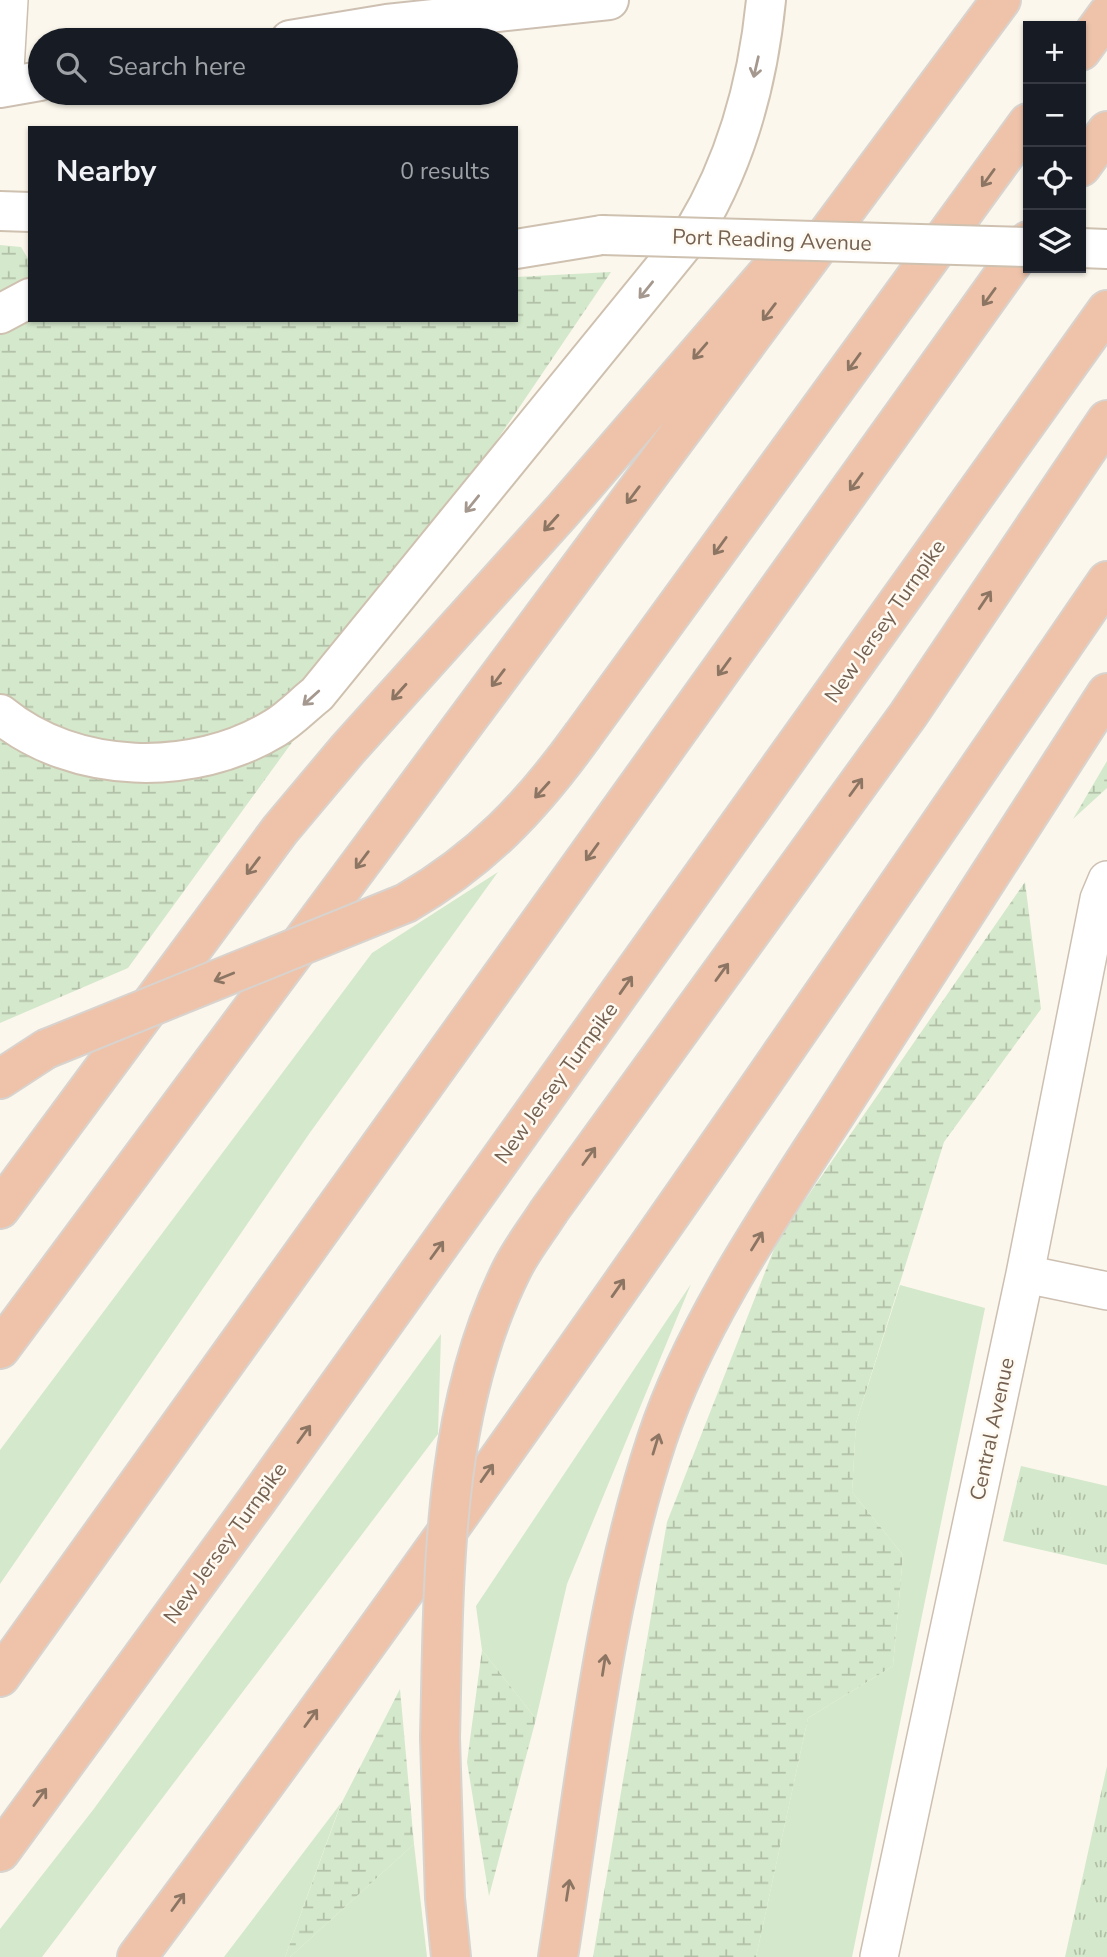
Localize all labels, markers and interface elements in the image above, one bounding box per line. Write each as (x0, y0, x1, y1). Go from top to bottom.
map controls (1023, 21, 1086, 273)
button: + (1023, 21, 1086, 84)
search box (28, 28, 518, 105)
icon: search (52, 48, 90, 86)
text: Search here (108, 49, 246, 84)
one-way arrow (749, 55, 763, 78)
button: − (1023, 84, 1086, 147)
button: locate (1023, 147, 1086, 210)
text: Nearby (56, 151, 156, 192)
text: 0 results (400, 156, 490, 187)
one-way arrow (981, 168, 995, 187)
button: layers (1023, 210, 1086, 273)
street label: Port Reading Avenue (672, 223, 872, 257)
one-way arrow (638, 280, 654, 298)
one-way arrow (981, 287, 996, 305)
one-way arrow (762, 303, 777, 322)
one-way arrow (692, 342, 708, 360)
one-way arrow (847, 352, 861, 371)
one-way arrow (849, 472, 864, 491)
one-way arrow (626, 485, 641, 504)
one-way arrow (464, 494, 479, 512)
one-way arrow (543, 514, 559, 532)
street label: New Jersey Turnpike (818, 534, 952, 708)
one-way arrow (713, 536, 728, 555)
one-way arrow (978, 591, 992, 610)
one-way arrow (717, 657, 731, 676)
one-way arrow (491, 668, 505, 687)
one-way arrow (391, 683, 407, 701)
one-way arrow (302, 690, 320, 706)
one-way arrow (849, 778, 863, 797)
one-way arrow (534, 781, 550, 799)
one-way arrow (585, 842, 599, 861)
one-way arrow (355, 851, 370, 869)
one-way arrow (245, 857, 260, 875)
one-way arrow (715, 963, 730, 981)
one-way arrow (214, 971, 235, 984)
one-way arrow (619, 976, 633, 995)
street label: New Jersey Turnpike (488, 997, 624, 1169)
one-way arrow (582, 1147, 596, 1166)
one-way arrow (751, 1231, 765, 1251)
one-way arrow (429, 1240, 444, 1259)
one-way arrow (611, 1279, 625, 1298)
street label: Central Avenue (963, 1355, 1021, 1503)
one-way arrow (297, 1425, 311, 1444)
one-way arrow (650, 1433, 663, 1455)
street label: New Jersey Turnpike (157, 1457, 293, 1629)
one-way arrow (480, 1464, 494, 1483)
one-way arrow (598, 1654, 611, 1677)
one-way arrow (304, 1709, 319, 1728)
one-way arrow (33, 1788, 48, 1806)
one-way arrow (562, 1879, 575, 1902)
one-way arrow (170, 1893, 185, 1912)

